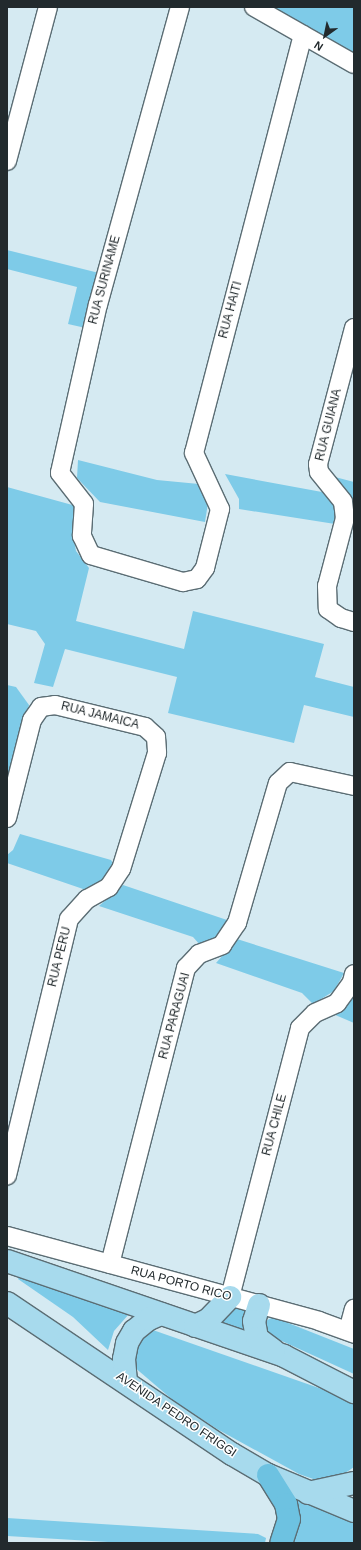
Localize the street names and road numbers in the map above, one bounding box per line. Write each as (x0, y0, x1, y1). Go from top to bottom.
street label: RUA SURINAME (86, 234, 124, 326)
street label: RUA HAITI (216, 279, 246, 341)
street label: RUA GUIANA (313, 387, 345, 463)
street label: RUA JAMAICA (59, 699, 141, 733)
street label: RUA PERU (46, 925, 74, 989)
street label: RUA PARAGUAI (156, 971, 194, 1061)
street label: RUA CHILE (260, 1092, 290, 1158)
street label: RUA PORTO RICO (129, 1264, 233, 1304)
street label: AVENIDA PEDRO FRIGGI (113, 1369, 239, 1461)

